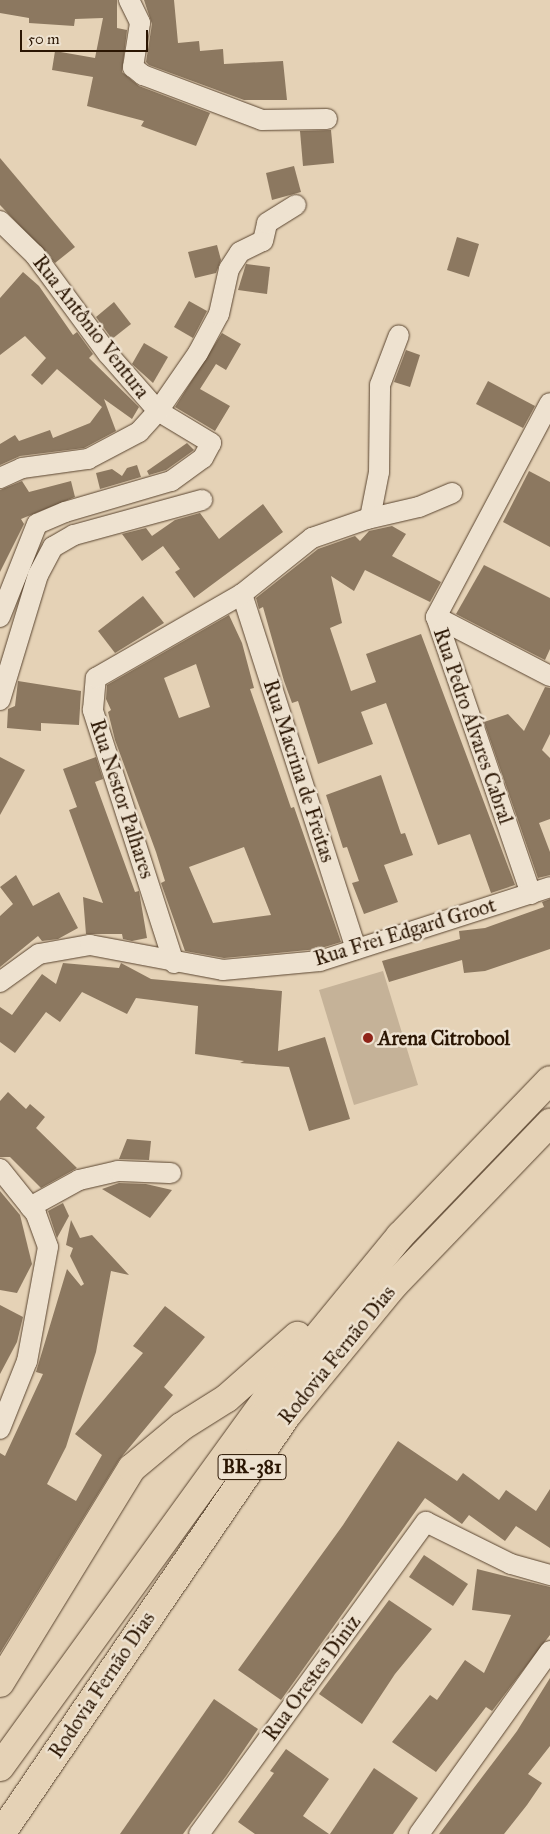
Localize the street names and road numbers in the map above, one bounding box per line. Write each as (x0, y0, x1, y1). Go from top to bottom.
street label: Rua Antônio Ventura (28, 251, 154, 403)
street label: Rua Pedro Álvares Cabral (428, 625, 518, 827)
street label: Rua Macrina de Freitas (258, 677, 340, 865)
street label: Rua Nestor Palhares (85, 716, 159, 882)
street label: Rua Frei Edgard Groot (311, 893, 499, 971)
street label: Rodovia Fernão Dias (274, 1281, 400, 1429)
road number: BR-381 (217, 1450, 287, 1484)
street label: Rodovia Fernão Dias (44, 1607, 160, 1763)
street label: Rua Orestes Diniz (258, 1611, 366, 1745)

